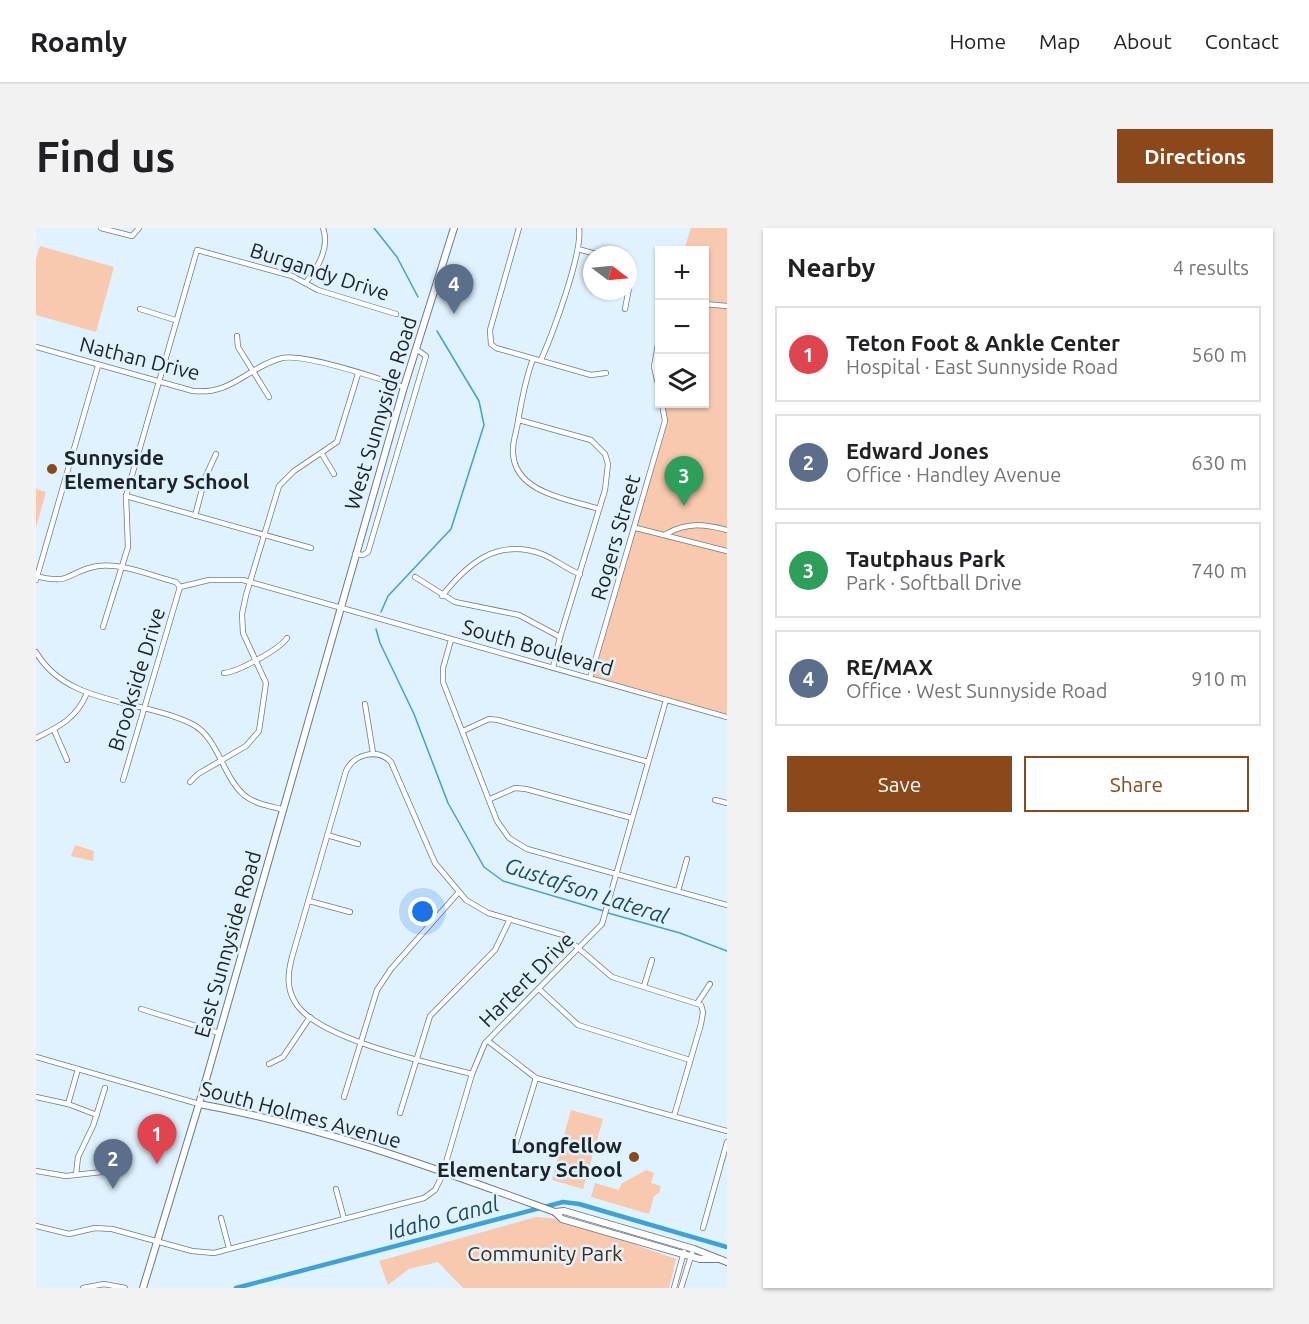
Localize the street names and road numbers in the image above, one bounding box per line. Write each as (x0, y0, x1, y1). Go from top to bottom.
street label: Burgandy Drive (247, 237, 393, 305)
street label: West Sunnyside Road (339, 313, 421, 513)
street label: Nathan Drive (77, 331, 203, 385)
street label: Rogers Street (586, 471, 644, 603)
street label: Brookside Drive (103, 604, 169, 754)
street label: South Boulevard (460, 614, 616, 680)
street label: East Sunnyside Road (189, 848, 265, 1040)
street label: Hartert Drive (474, 927, 578, 1031)
street label: South Holmes Avenue (198, 1076, 404, 1152)

